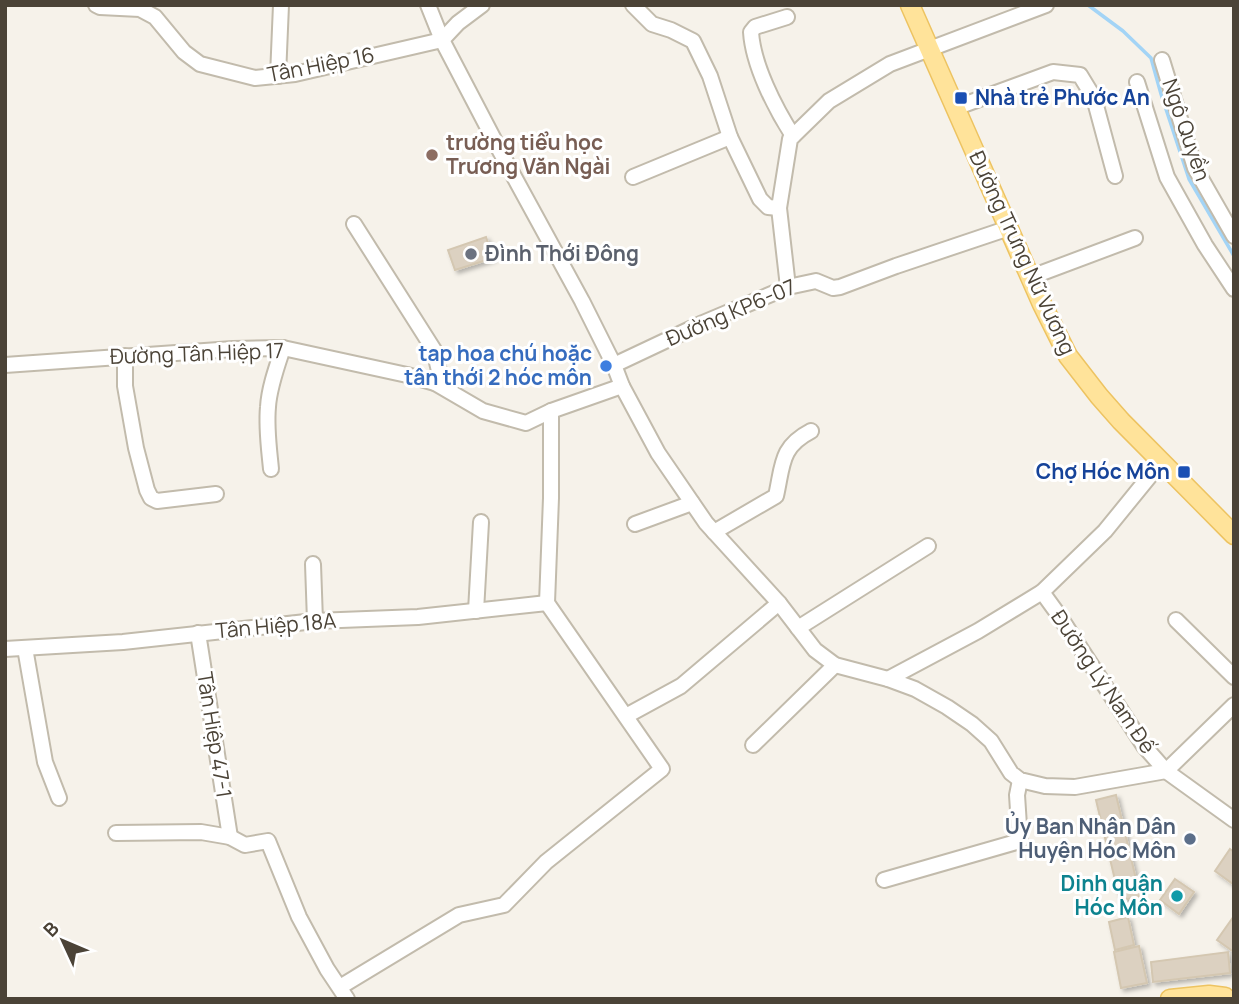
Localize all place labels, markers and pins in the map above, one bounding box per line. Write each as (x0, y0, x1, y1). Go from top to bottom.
place label: Nhà trẻ Phước An (975, 83, 1150, 111)
marker: Nhà trẻ Phước An (953, 90, 969, 106)
place label: trường tiểu học Trương Văn Ngài (446, 128, 610, 180)
marker: trường tiểu học Trương Văn Ngài (424, 147, 440, 163)
place label: Đình Thới Đông (485, 239, 639, 267)
marker: Đình Thới Đông (463, 246, 479, 262)
place label: tap hoa chú hoặc tân thới 2 hóc môn (404, 339, 592, 391)
marker: tap hoa chú hoặc tân thới 2 hóc môn (598, 358, 614, 374)
place label: Chợ Hóc Môn (1036, 457, 1170, 485)
marker: Chợ Hóc Môn (1176, 464, 1192, 480)
place label: Ủy Ban Nhân Dân Huyện Hóc Môn (1005, 811, 1176, 864)
marker: Ủy Ban Nhân Dân Huyện Hóc Môn (1182, 831, 1198, 847)
place label: Dinh quận Hóc Môn (1061, 869, 1163, 921)
marker: Dinh quận Hóc Môn (1169, 888, 1185, 904)

